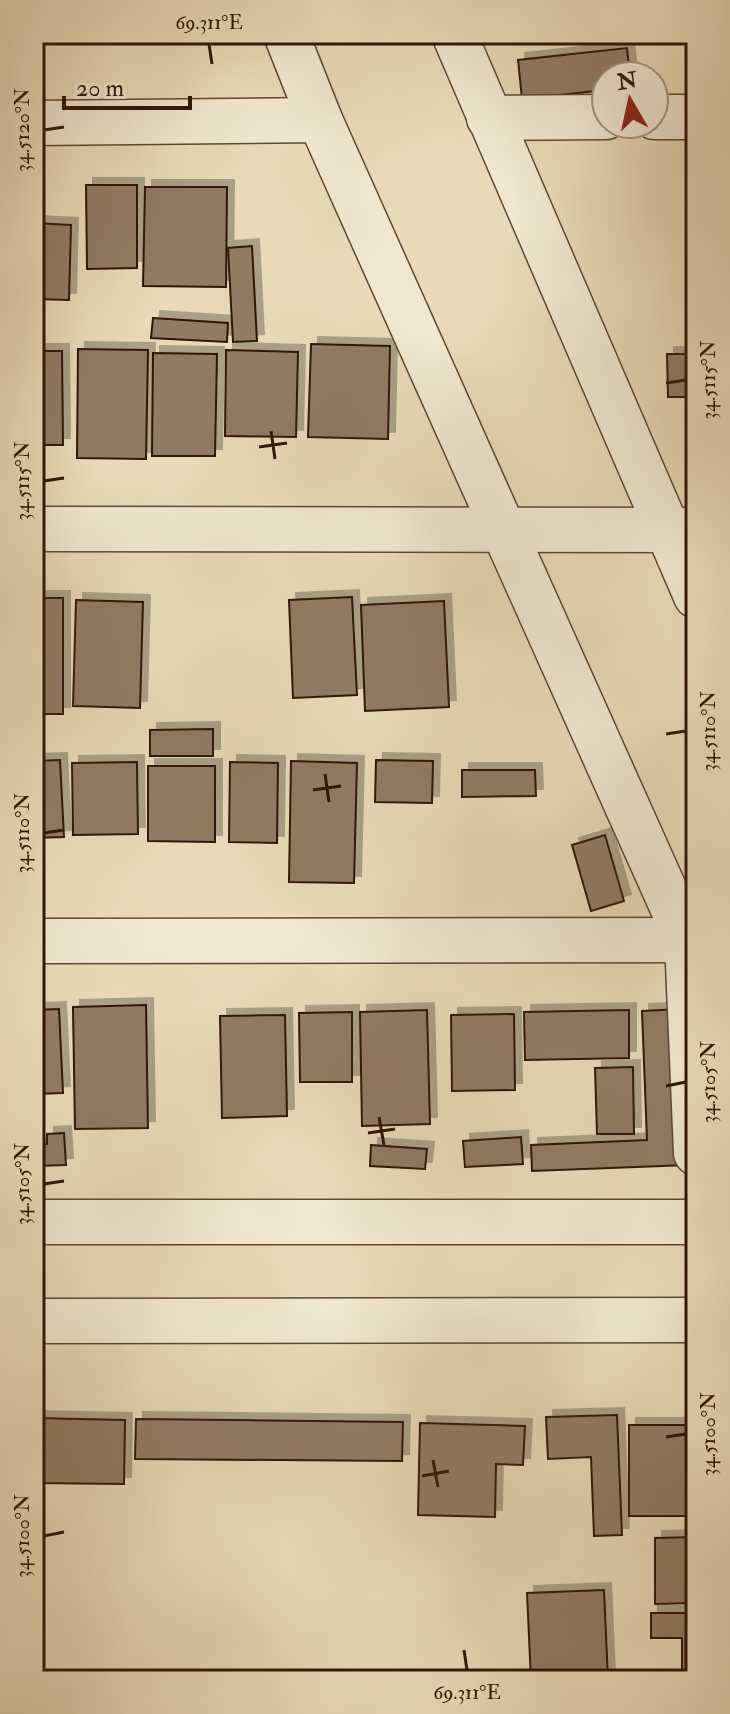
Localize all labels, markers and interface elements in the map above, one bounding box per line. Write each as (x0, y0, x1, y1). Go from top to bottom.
text: 69.311°E (175, 10, 243, 35)
scale bar (64, 60, 190, 110)
north arrow (590, 60, 670, 140)
text: N (614, 66, 639, 97)
text: 20 m (76, 73, 125, 104)
text: 34.5120°N (10, 88, 35, 172)
text: 34.5115°N (696, 340, 721, 420)
text: 34.5115°N (10, 441, 35, 521)
text: 34.5110°N (696, 691, 721, 771)
text: 34.5110°N (10, 793, 35, 873)
text: 34.5105°N (696, 1041, 721, 1123)
text: 34.5105°N (10, 1143, 35, 1225)
text: 34.5100°N (696, 1392, 721, 1476)
text: 34.5100°N (10, 1494, 35, 1578)
text: 69.311°E (433, 1680, 501, 1705)

